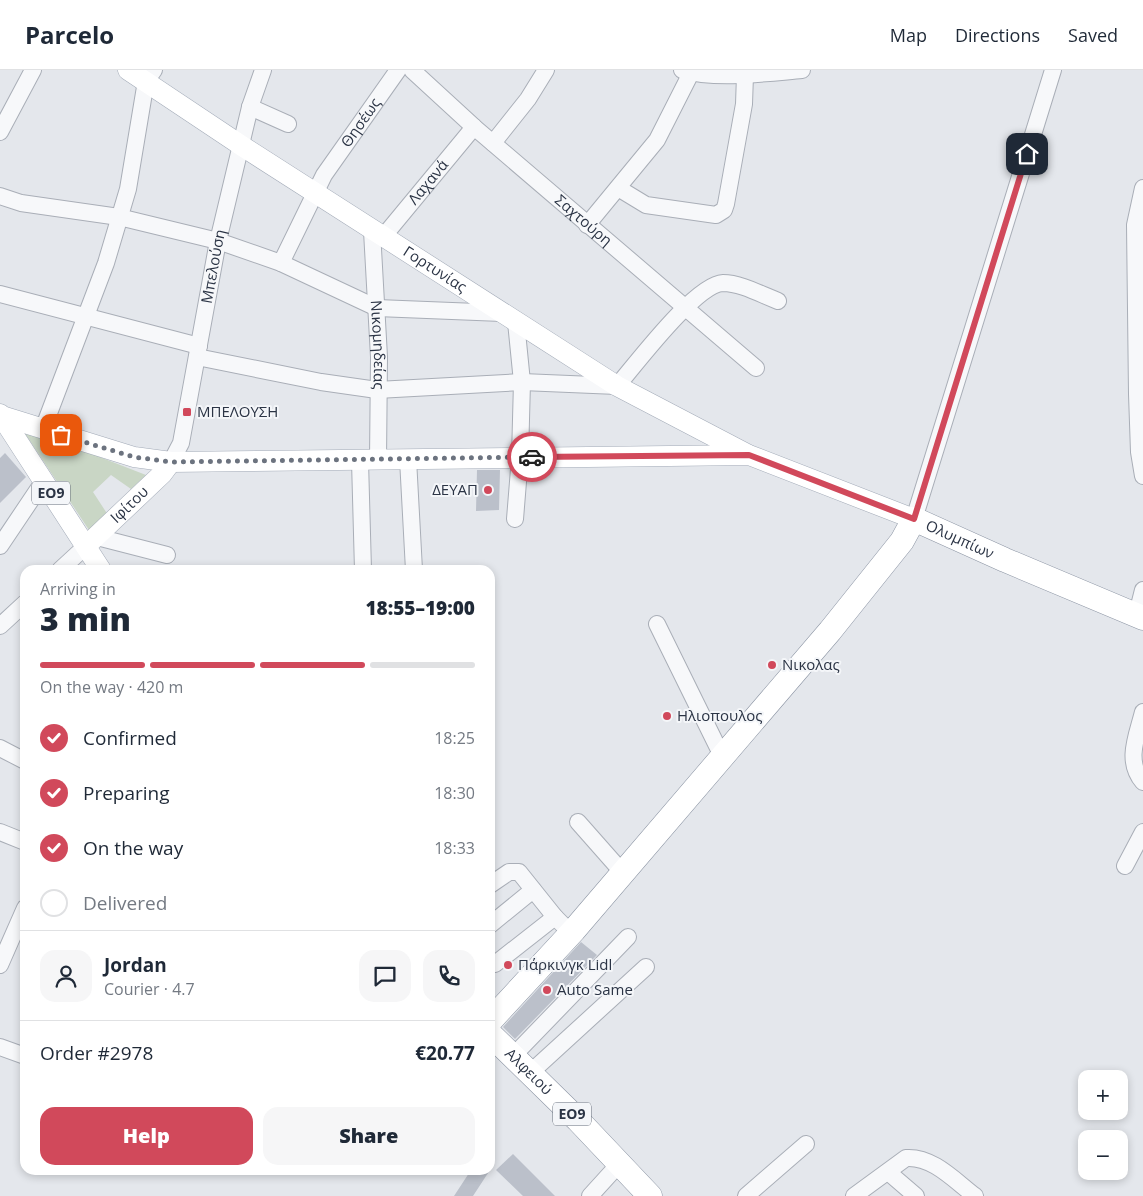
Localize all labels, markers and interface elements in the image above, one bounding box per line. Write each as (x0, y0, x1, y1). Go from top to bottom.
text: Parcelo (25, 18, 114, 51)
text: Map (890, 23, 927, 47)
text: Directions (955, 23, 1040, 47)
text: Saved (1068, 23, 1118, 47)
street label: Θησέως (336, 93, 384, 151)
pin (1006, 133, 1048, 175)
icon: home (1013, 140, 1041, 168)
street label: Λαχανά (403, 155, 452, 208)
street label: Σαχτούρη (551, 190, 617, 250)
street label: Μπελούση (196, 227, 229, 305)
street label: Γορτυνίας (400, 241, 471, 296)
street label: Νικομηδείας (367, 300, 390, 390)
place label: ΜΠΕΛΟΥΣΗ (197, 401, 278, 421)
marker: ΜΠΕΛΟΥΣΗ (181, 406, 193, 418)
pin (40, 414, 82, 456)
icon: bag (47, 421, 75, 449)
courier (507, 432, 557, 482)
icon: car (518, 443, 546, 471)
place label: ΔΕΥΑΠ (432, 479, 478, 499)
street label: Ιφίτου (106, 481, 152, 527)
road number: ΕΟ9 (32, 482, 70, 504)
marker: ΔΕΥΑΠ (482, 484, 494, 496)
street label: Ολυμπίων (923, 515, 997, 563)
text: Arriving in (40, 578, 116, 600)
text: 18:55–19:00 (365, 595, 475, 621)
text: 3 min (40, 597, 131, 640)
place label: Νικολας (782, 654, 840, 674)
marker: Νικολας (766, 659, 778, 671)
text: On the way · 420 m (40, 676, 183, 698)
place label: Ηλιοπουλος (677, 705, 762, 725)
marker: Ηλιοπουλος (661, 710, 673, 722)
icon: check (40, 724, 68, 752)
text: Confirmed (83, 725, 177, 751)
text: 18:25 (434, 727, 475, 749)
icon: check (40, 779, 68, 807)
text: Preparing (83, 780, 170, 806)
text: 18:30 (434, 782, 475, 804)
icon: check (40, 834, 68, 862)
text: On the way (83, 835, 183, 861)
text: 18:33 (434, 837, 475, 859)
text: Delivered (83, 890, 167, 916)
button: person (40, 950, 92, 1002)
button: chat (359, 950, 411, 1002)
button: phone (423, 950, 475, 1002)
text: Jordan (104, 952, 167, 978)
place label: Πάρκινγκ Lidl (518, 954, 612, 974)
marker: Πάρκινγκ Lidl (502, 959, 514, 971)
text: Courier · 4.7 (104, 978, 195, 1000)
place label: Auto Same (557, 979, 633, 999)
marker: Auto Same (541, 984, 553, 996)
text: Order #2978 (40, 1040, 153, 1066)
text: €20.77 (415, 1040, 475, 1066)
street label: Αλφειού (501, 1043, 557, 1099)
map controls (1078, 1070, 1128, 1180)
button: + (1078, 1070, 1128, 1120)
road number: ΕΟ9 (553, 1102, 591, 1126)
button: Help (40, 1107, 253, 1165)
button: Share (263, 1107, 475, 1165)
button: − (1078, 1130, 1128, 1180)

